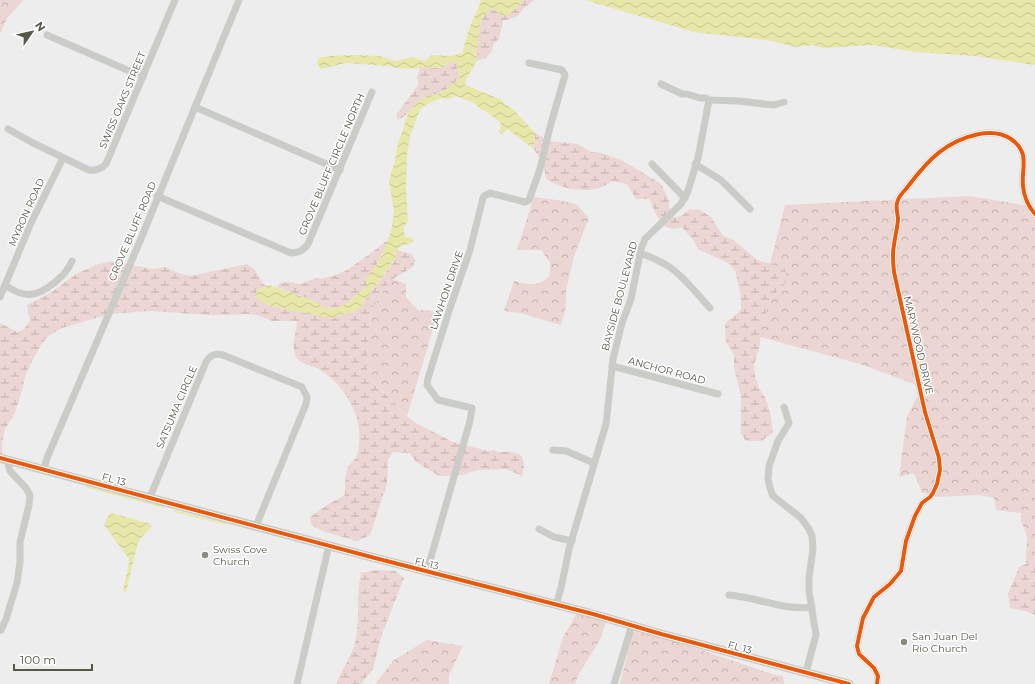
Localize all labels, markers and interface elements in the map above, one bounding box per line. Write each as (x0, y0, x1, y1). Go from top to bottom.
north arrow (12, 12, 52, 52)
text: N (32, 19, 49, 34)
street label: SWISS OAKS STREET (96, 49, 149, 151)
street label: GROVE BLUFF CIRCLE NORTH (296, 91, 367, 237)
street label: MYRON ROAD (6, 176, 47, 248)
street label: GROVE BLUFF ROAD (106, 180, 159, 283)
street label: BAYSIDE BOULEVARD (599, 240, 640, 352)
street label: LAWHON DRIVE (427, 249, 466, 331)
street label: MARYWOOD DRIVE (901, 295, 936, 396)
street label: ANCHOR ROAD (627, 354, 707, 387)
street label: SATSUMA CIRCLE (153, 363, 200, 451)
street label: FL 13 (101, 470, 128, 489)
place label: Swiss Cove Church (213, 543, 267, 568)
marker: Swiss Cove Church (200, 550, 210, 560)
street label: FL 13 (414, 554, 440, 573)
place label: San Juan Del Rio Church (912, 630, 977, 655)
marker: San Juan Del Rio Church (899, 637, 909, 647)
street label: FL 13 (727, 638, 754, 657)
scale bar (14, 646, 92, 672)
text: 100 m (20, 652, 56, 667)

